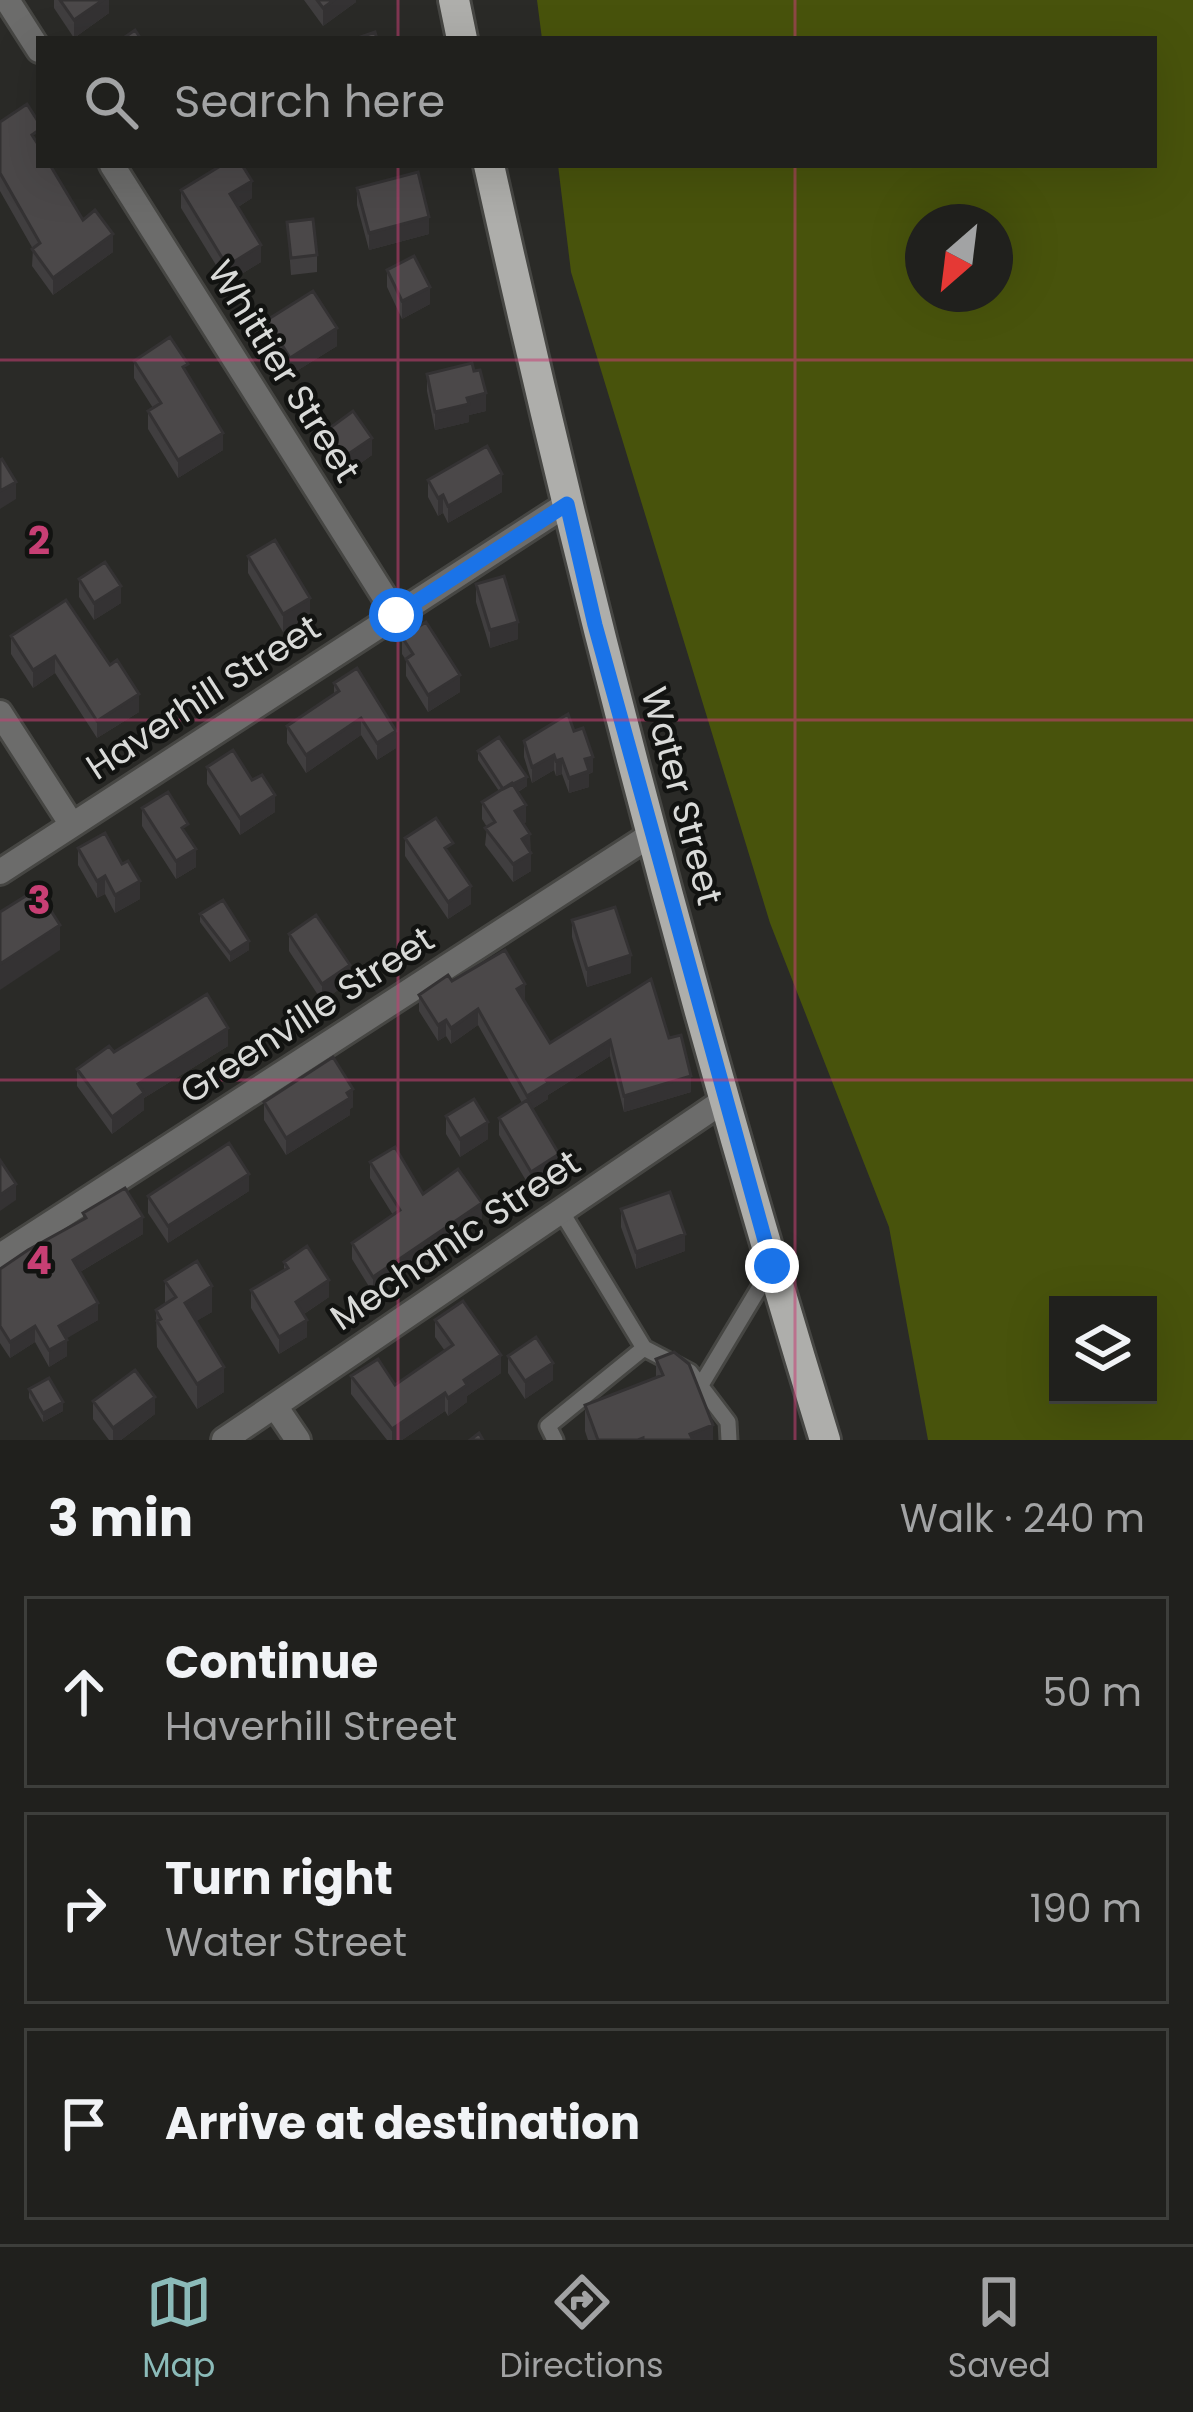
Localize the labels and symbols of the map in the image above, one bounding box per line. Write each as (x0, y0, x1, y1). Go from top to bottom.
north arrow (905, 204, 1013, 312)
street label: Whittier Street (195, 250, 373, 492)
text: 2 (28, 513, 50, 568)
route start (369, 588, 423, 642)
street label: Haverhill Street (76, 602, 330, 792)
street label: Water Street (628, 682, 736, 910)
text: 3 (27, 873, 51, 928)
street label: Greenville Street (170, 914, 444, 1116)
street label: Mechanic Street (320, 1137, 590, 1343)
text: 4 (26, 1233, 52, 1288)
route end (745, 1239, 799, 1293)

